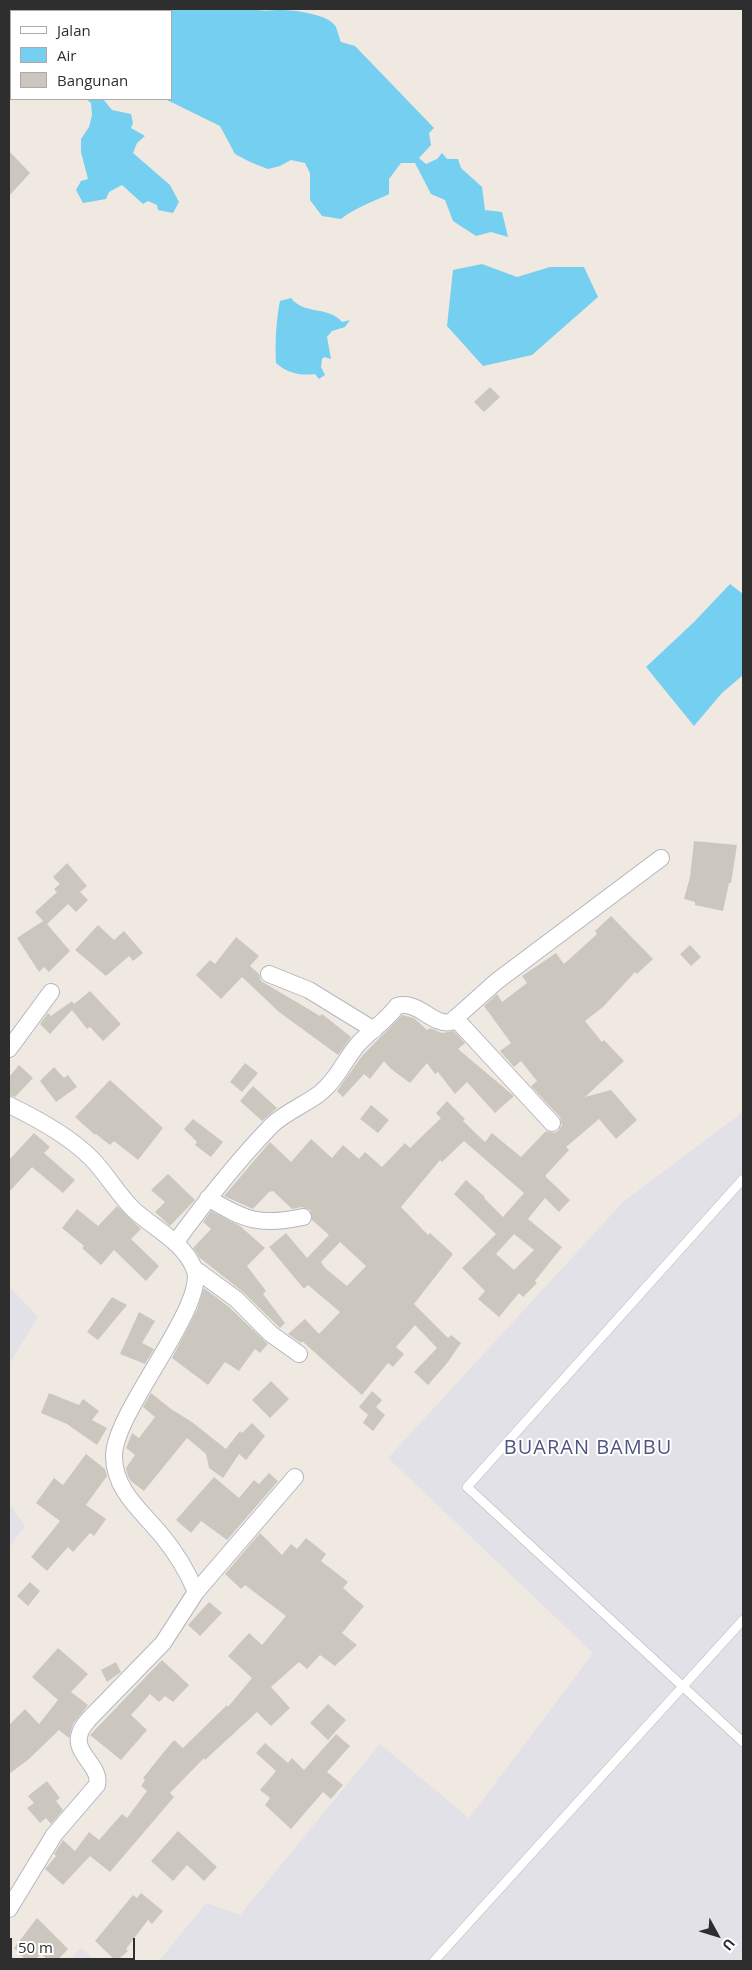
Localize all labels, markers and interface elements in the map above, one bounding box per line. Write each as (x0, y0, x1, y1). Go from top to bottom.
legend (10, 10, 172, 100)
text: Jalan (57, 20, 91, 40)
text: Air (57, 45, 76, 65)
text: Bangunan (57, 70, 128, 90)
district label: BUARAN BAMBU (502, 1436, 674, 1460)
north arrow (692, 1910, 742, 1960)
scale bar (12, 1928, 138, 1960)
text: U (718, 1935, 740, 1955)
text: 50 m (18, 1937, 53, 1957)

